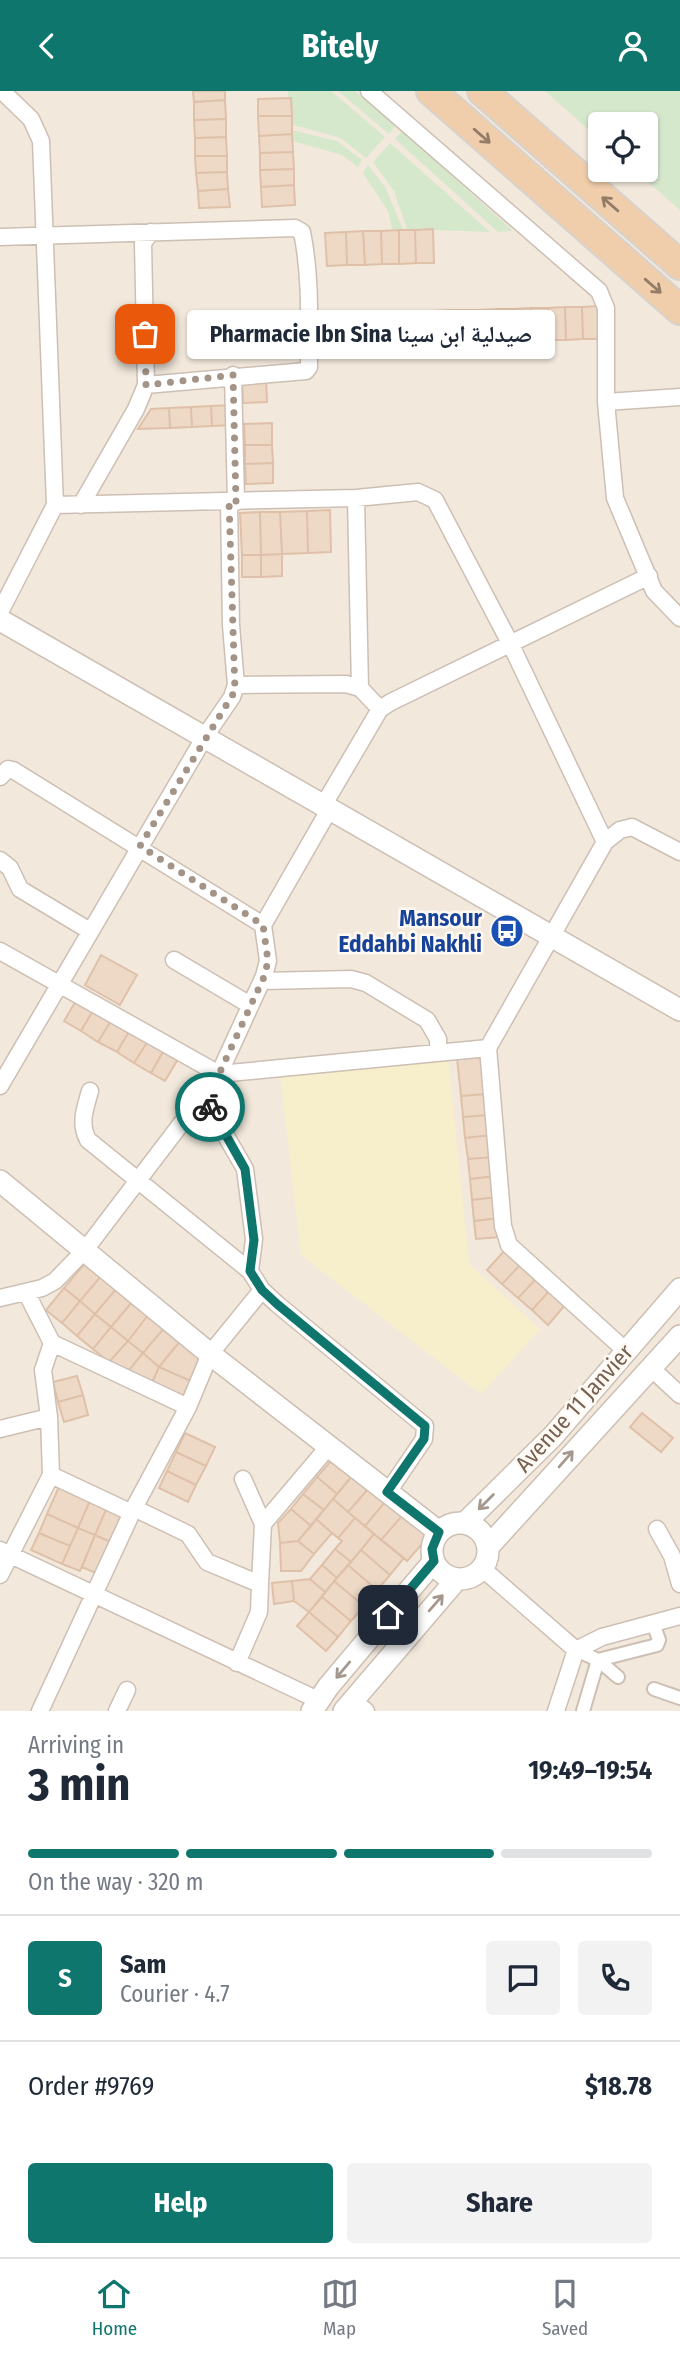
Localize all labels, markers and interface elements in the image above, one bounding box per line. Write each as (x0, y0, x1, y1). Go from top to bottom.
icon: back (28, 27, 66, 65)
text: Bitely (302, 27, 378, 65)
icon: person (614, 27, 652, 65)
map controls (588, 112, 658, 182)
button: locate (588, 112, 658, 182)
one-way arrow (473, 128, 491, 144)
one-way arrow (602, 196, 620, 212)
one-way arrow (644, 278, 662, 294)
pin (115, 304, 175, 364)
callout: Pharmacie Ibn Sina صيدلية ابن سينا (187, 309, 554, 359)
icon: bag (126, 315, 164, 353)
text: Pharmacie Ibn Sina صيدلية ابن سينا (210, 320, 532, 348)
place label: Mansour Eddahbi Nakhli (339, 904, 483, 958)
bus stop icon: Mansour Eddahbi Nakhli (488, 912, 526, 950)
courier (175, 1072, 245, 1142)
icon: bike (191, 1088, 229, 1126)
street label: Avenue 11 Janvier (509, 1338, 639, 1478)
one-way arrow (558, 1450, 574, 1468)
one-way arrow (478, 1494, 495, 1511)
pin (358, 1585, 418, 1645)
one-way arrow (428, 1594, 444, 1612)
icon: home (369, 1596, 407, 1634)
one-way arrow (335, 1660, 351, 1678)
text: Arriving in (28, 1731, 124, 1759)
text: 19:49–19:54 (528, 1755, 652, 1786)
text: 3 min (28, 1757, 130, 1812)
text: On the way · 320 m (28, 1868, 203, 1896)
button: chat (486, 1941, 560, 2015)
button: phone (578, 1941, 652, 2015)
text: Sam (120, 1949, 166, 1980)
text: S (58, 1963, 72, 1994)
text: Courier · 4.7 (120, 1980, 230, 2008)
text: Order #9769 (28, 2071, 154, 2102)
text: $18.78 (585, 2071, 652, 2102)
button: Help (28, 2163, 333, 2243)
button: Share (347, 2163, 652, 2243)
tab: Home (92, 2275, 137, 2340)
tab: Map (321, 2275, 359, 2340)
tab: Saved (542, 2275, 588, 2340)

